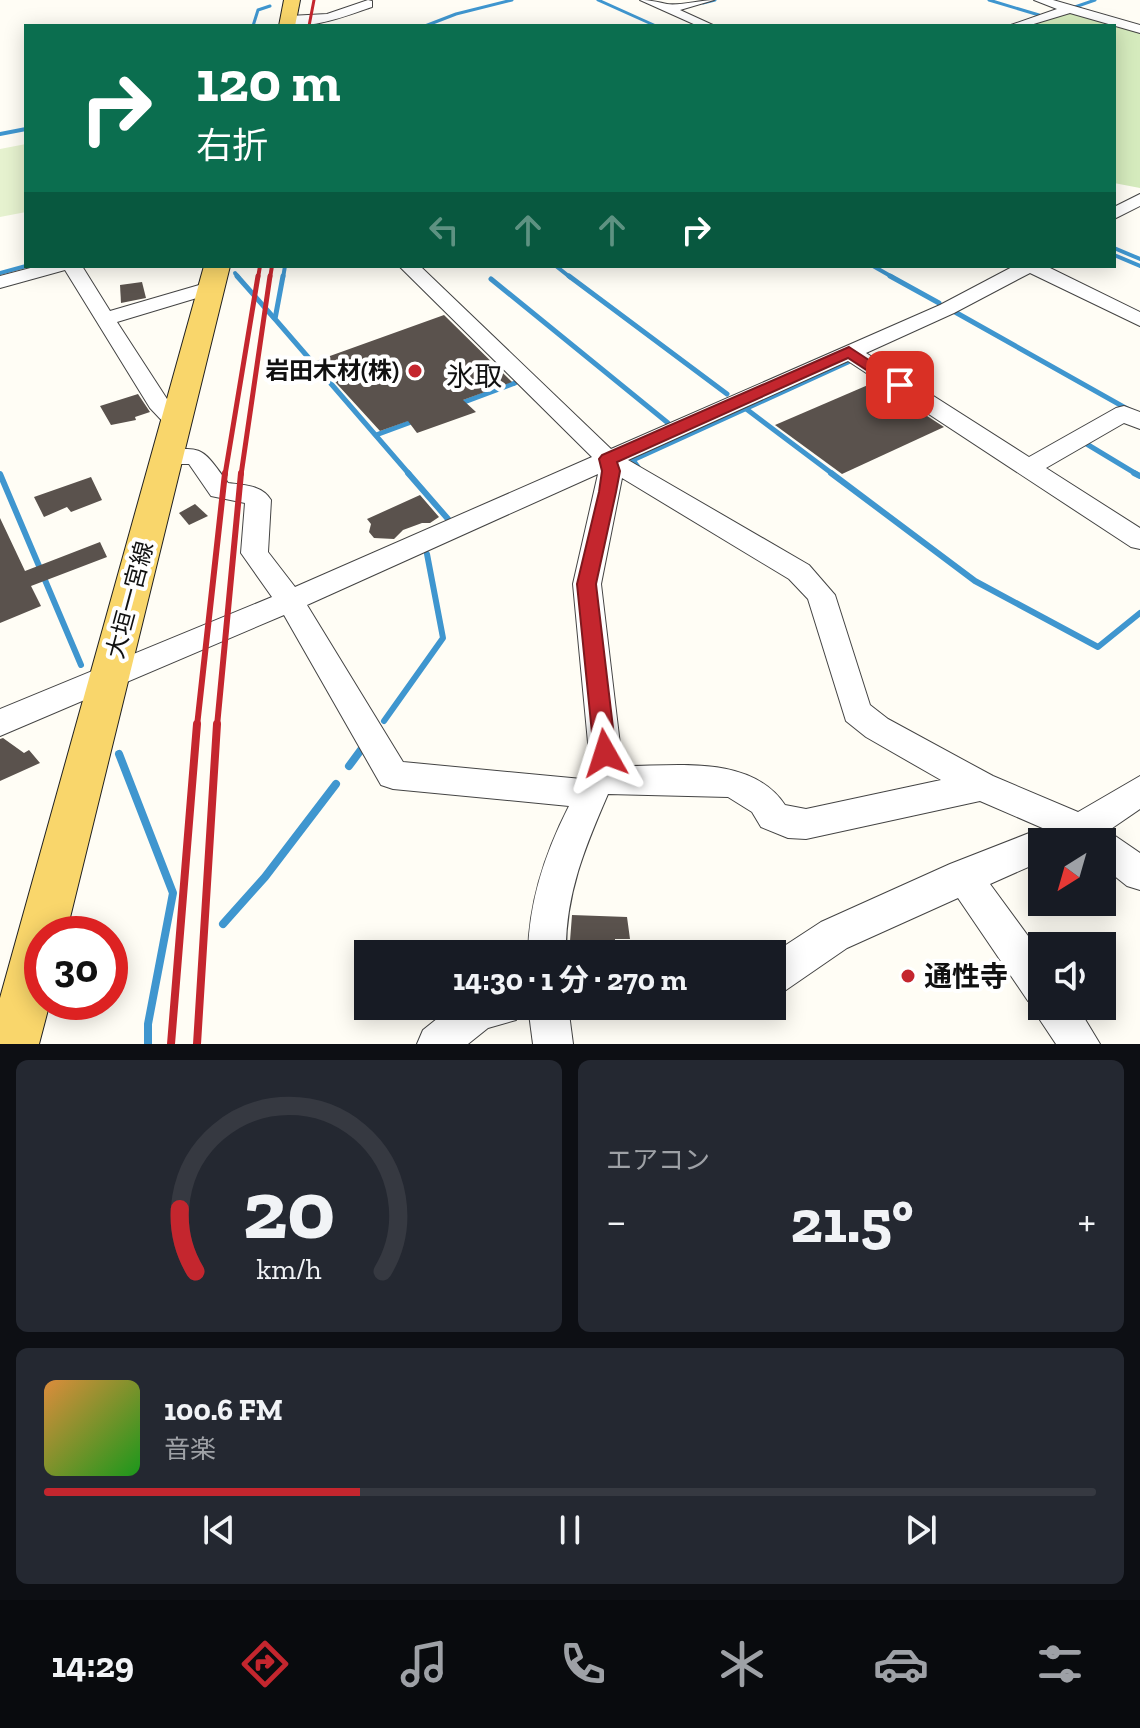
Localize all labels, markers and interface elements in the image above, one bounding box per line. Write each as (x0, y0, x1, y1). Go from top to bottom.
text: 120 m (196, 48, 340, 115)
icon: right (64, 56, 168, 160)
text: 右折 (196, 124, 268, 167)
icon: left (422, 208, 466, 252)
icon: ahead (506, 208, 550, 252)
icon: ahead (590, 208, 634, 252)
icon: right (674, 208, 718, 252)
pin (866, 351, 934, 419)
place label: 岩田木材(株) (265, 356, 399, 385)
district label: 氷取 (446, 360, 502, 393)
marker: 岩田木材(株) (406, 362, 424, 380)
icon: arrive (878, 363, 922, 407)
street label: 大垣一宮線 (100, 538, 159, 662)
position arrow (563, 711, 647, 795)
north arrow (1028, 828, 1116, 916)
map controls (1028, 828, 1116, 1020)
speed limit sign: 30 (24, 916, 128, 1020)
button: sound (1028, 932, 1116, 1020)
place label: 通性寺 (924, 960, 1008, 993)
text: 14:30 · 1 分 · 270 m (453, 962, 687, 998)
marker: 通性寺 (899, 967, 917, 985)
text: エアコン (606, 1144, 710, 1176)
text: 20 (243, 1159, 335, 1259)
text: 21.5° (790, 1185, 914, 1257)
text: − (606, 1194, 627, 1247)
text: + (1077, 1194, 1096, 1247)
text: km/h (256, 1252, 322, 1286)
text: 100.6 FM (164, 1392, 283, 1428)
text: 音楽 (164, 1433, 216, 1465)
icon: previous (197, 1508, 241, 1552)
icon: pause (548, 1508, 592, 1552)
icon: next (899, 1508, 943, 1552)
icon: directions (237, 1636, 293, 1692)
icon: music (396, 1636, 452, 1692)
icon: phone (555, 1636, 611, 1692)
icon: climate (714, 1636, 770, 1692)
icon: car (873, 1636, 929, 1692)
icon: filters (1032, 1636, 1088, 1692)
text: 14:29 (52, 1643, 134, 1686)

